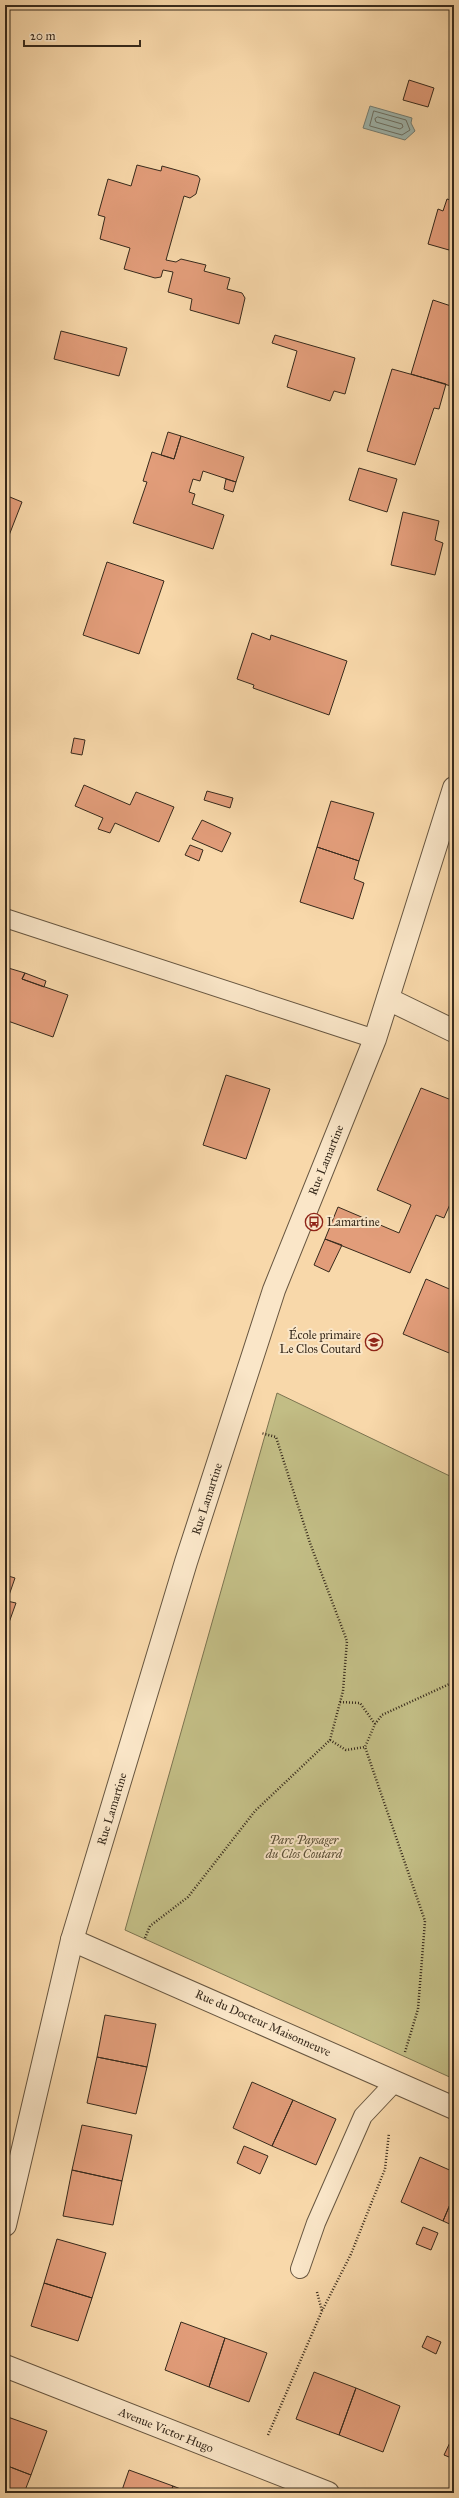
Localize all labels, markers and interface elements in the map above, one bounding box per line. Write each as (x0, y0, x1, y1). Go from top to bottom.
scale bar (24, 22, 140, 48)
text: 20 m (30, 29, 56, 43)
street label: Rue Lamartine (305, 1123, 347, 1197)
bus stop icon: Lamartine (304, 1212, 324, 1232)
place label: Lamartine (327, 1215, 380, 1229)
place label: École primaire Le Clos Coutard (280, 1326, 361, 1356)
school or university icon: École primaire Le Clos Coutard (364, 1332, 384, 1352)
street label: Rue Lamartine (189, 1461, 225, 1537)
street label: Rue Lamartine (94, 1771, 130, 1847)
park label: Parc Paysager du Clos Coutard (265, 1833, 343, 1861)
street label: Rue du Docteur Maisonneuve (193, 1987, 333, 2059)
street label: Avenue Victor Hugo (115, 2404, 215, 2456)

